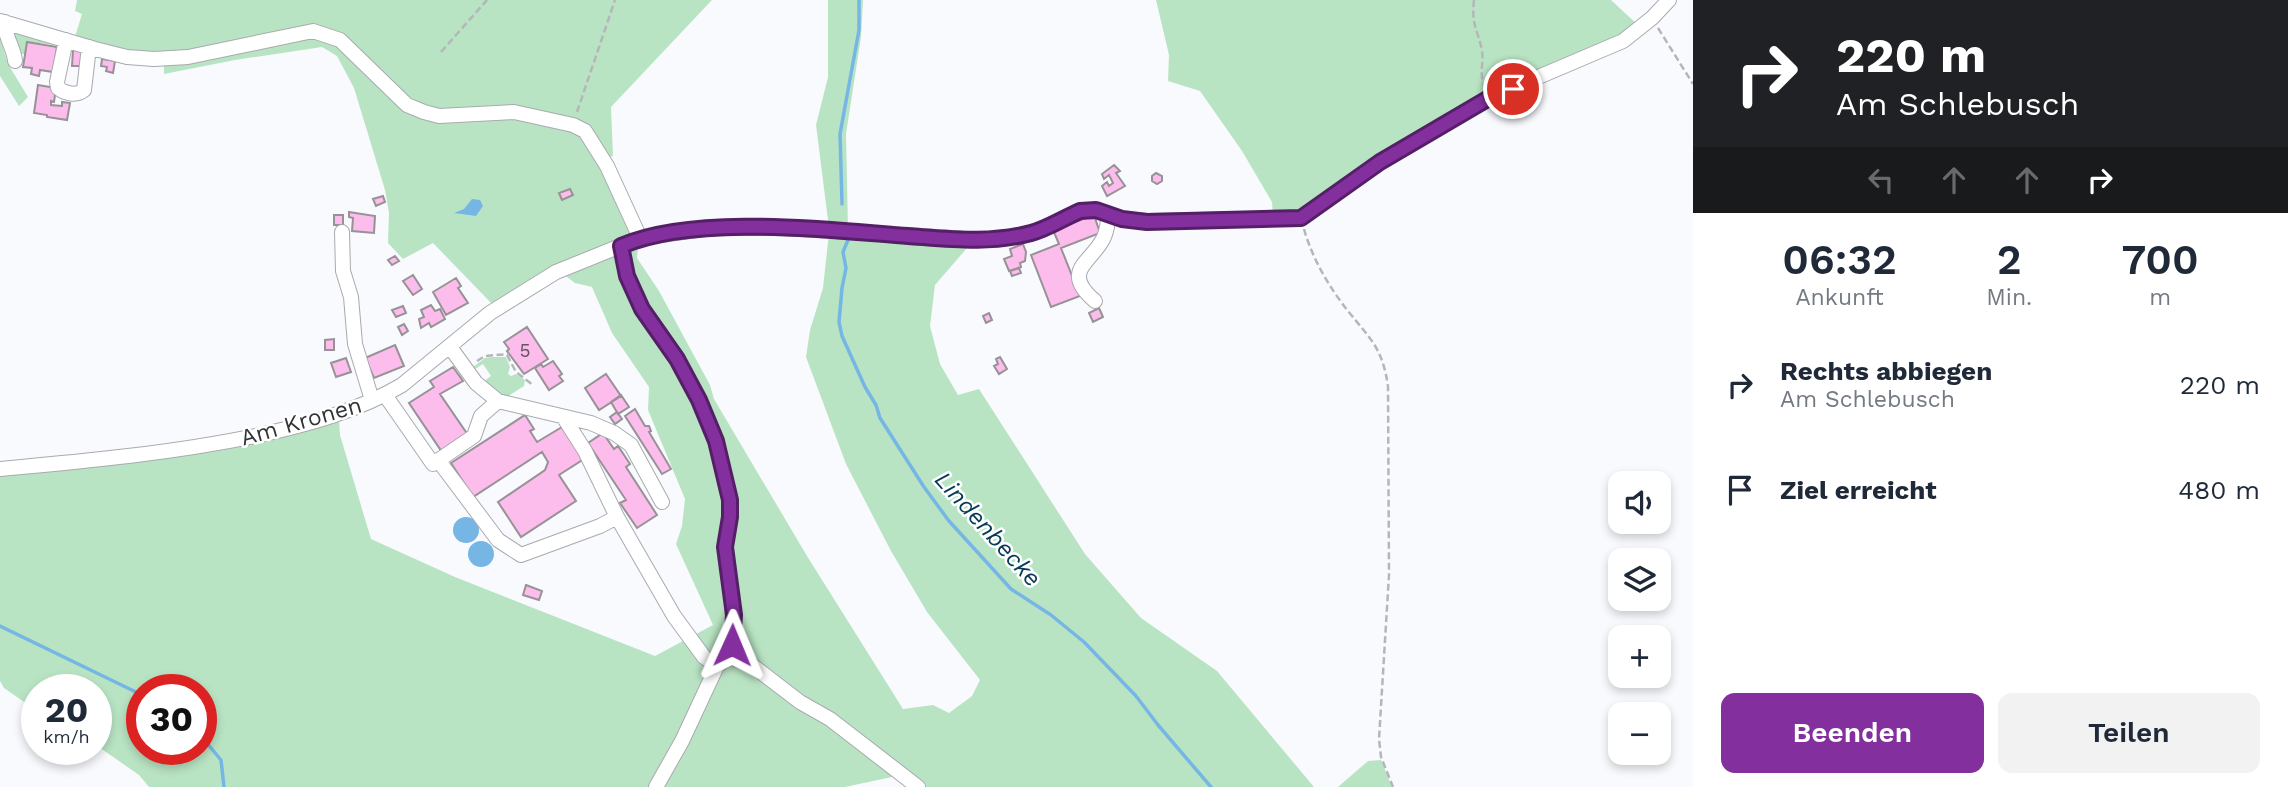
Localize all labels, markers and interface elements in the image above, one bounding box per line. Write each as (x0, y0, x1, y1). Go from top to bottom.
text: 220 m (1836, 26, 1986, 84)
icon: right (1721, 28, 1812, 119)
pin (1483, 59, 1543, 119)
icon: arrive (1494, 70, 1532, 108)
text: Am Schlebusch (1836, 85, 2079, 123)
icon: left (1862, 161, 1900, 199)
icon: ahead (1935, 161, 1973, 199)
icon: ahead (2008, 161, 2046, 199)
icon: right (2081, 161, 2119, 199)
text: 06:32 (1782, 235, 1897, 284)
text: 2 (1997, 235, 2022, 284)
text: 700 (2122, 235, 2199, 284)
text: Ankunft (1795, 284, 1884, 311)
text: Min. (1986, 284, 2032, 311)
text: m (2149, 284, 2171, 311)
house number: 5 (519, 339, 531, 362)
text: Rechts abbiegen (1780, 356, 1992, 386)
icon: right (1721, 366, 1759, 404)
text: 220 m (2180, 370, 2260, 400)
text: Am Schlebusch (1780, 386, 1955, 413)
street label: Am Kronen (238, 391, 365, 452)
water label: Lindenbecke (929, 466, 1047, 592)
map controls (1608, 471, 1671, 765)
button: sound (1608, 471, 1671, 534)
icon: arrive (1721, 471, 1759, 509)
text: Ziel erreicht (1780, 475, 1937, 505)
text: 480 m (2178, 475, 2260, 505)
button: layers (1608, 548, 1671, 611)
position arrow (695, 608, 769, 682)
button: + (1608, 625, 1671, 688)
speed limit sign: 30 (126, 674, 217, 765)
text: 20 (45, 689, 88, 731)
button: Beenden (1721, 693, 1984, 773)
button: Teilen (1998, 693, 2260, 773)
button: − (1608, 702, 1671, 765)
text: km/h (43, 726, 90, 747)

